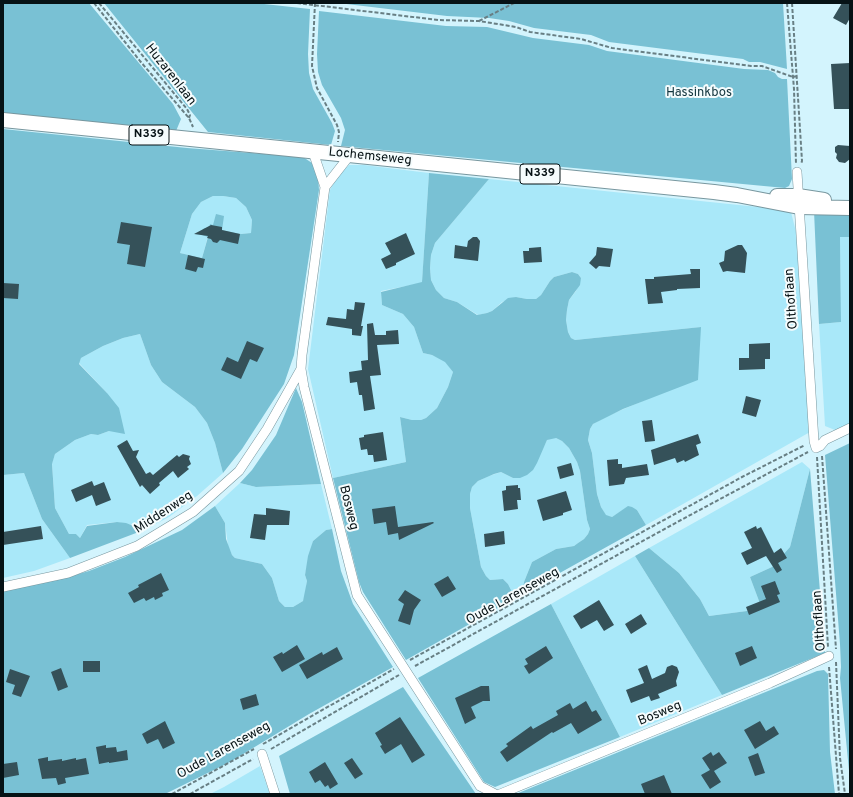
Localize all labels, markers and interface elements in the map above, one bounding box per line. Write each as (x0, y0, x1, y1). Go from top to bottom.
street label: Huzarenlaan (141, 41, 199, 109)
park label: Hassinkbos (666, 85, 732, 101)
road number: N339 (129, 125, 169, 145)
street label: Lochemseweg (328, 145, 412, 169)
road number: N339 (520, 164, 560, 184)
street label: Olthoflaan (782, 268, 802, 330)
street label: Bosweg (335, 484, 361, 532)
street label: Middenweg (132, 488, 196, 538)
street label: Oude Larenseweg (464, 565, 562, 629)
street label: Olthoflaan (810, 590, 830, 652)
street label: Bosweg (636, 698, 684, 730)
street label: Oude Larenseweg (175, 719, 273, 783)

